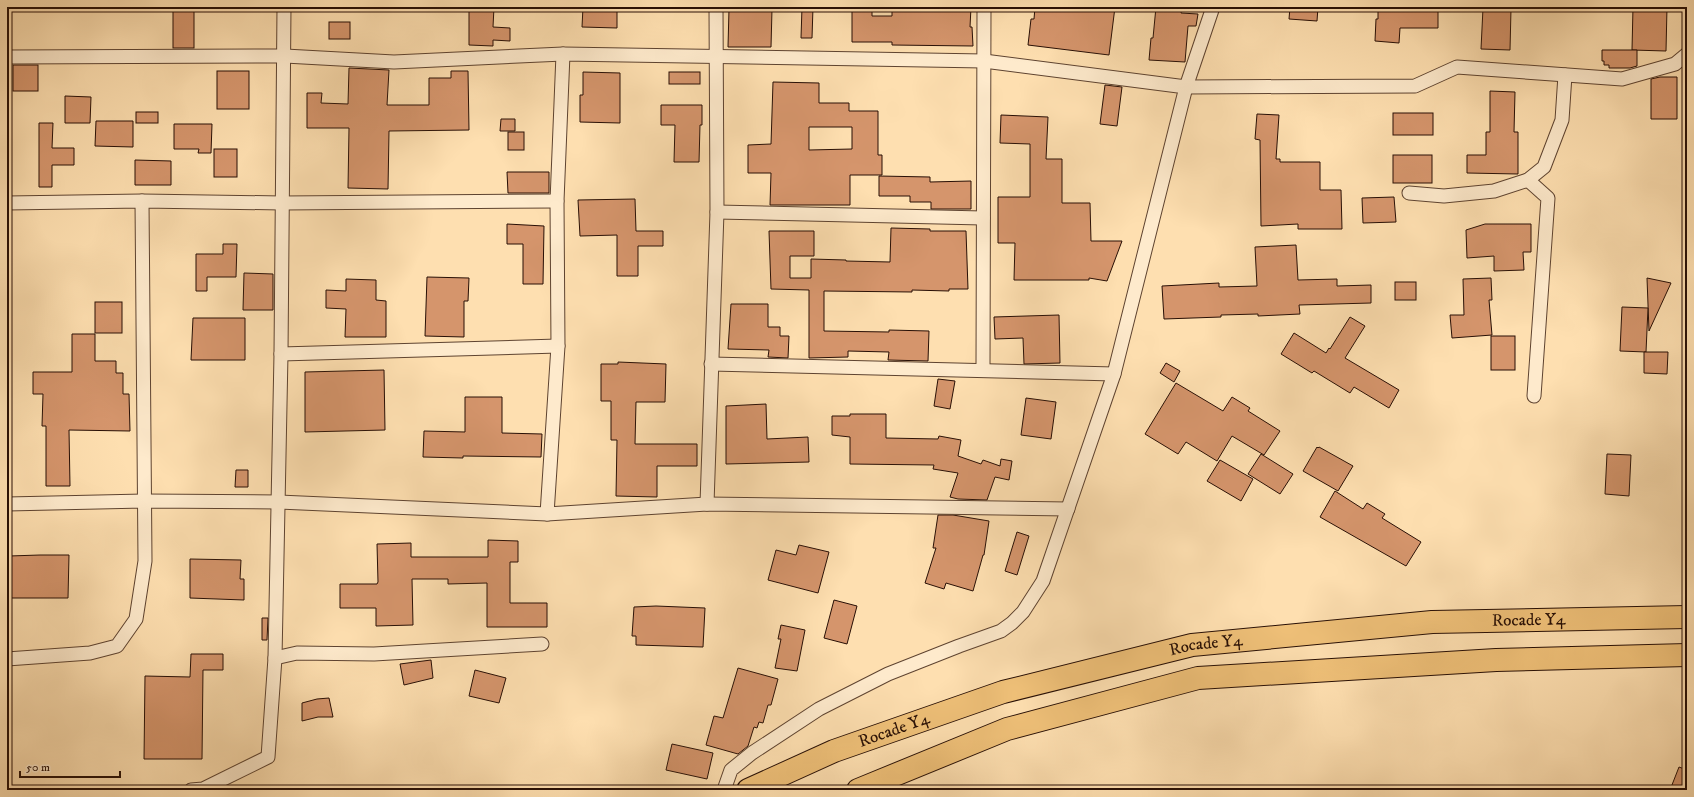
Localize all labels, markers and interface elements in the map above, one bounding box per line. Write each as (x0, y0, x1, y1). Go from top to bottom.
street label: Rocade Y4 (1492, 608, 1567, 632)
street label: Rocade Y4 (1167, 629, 1245, 661)
street label: Rocade Y4 (856, 707, 934, 753)
scale bar (20, 753, 120, 779)
text: 50 m (26, 760, 50, 775)

